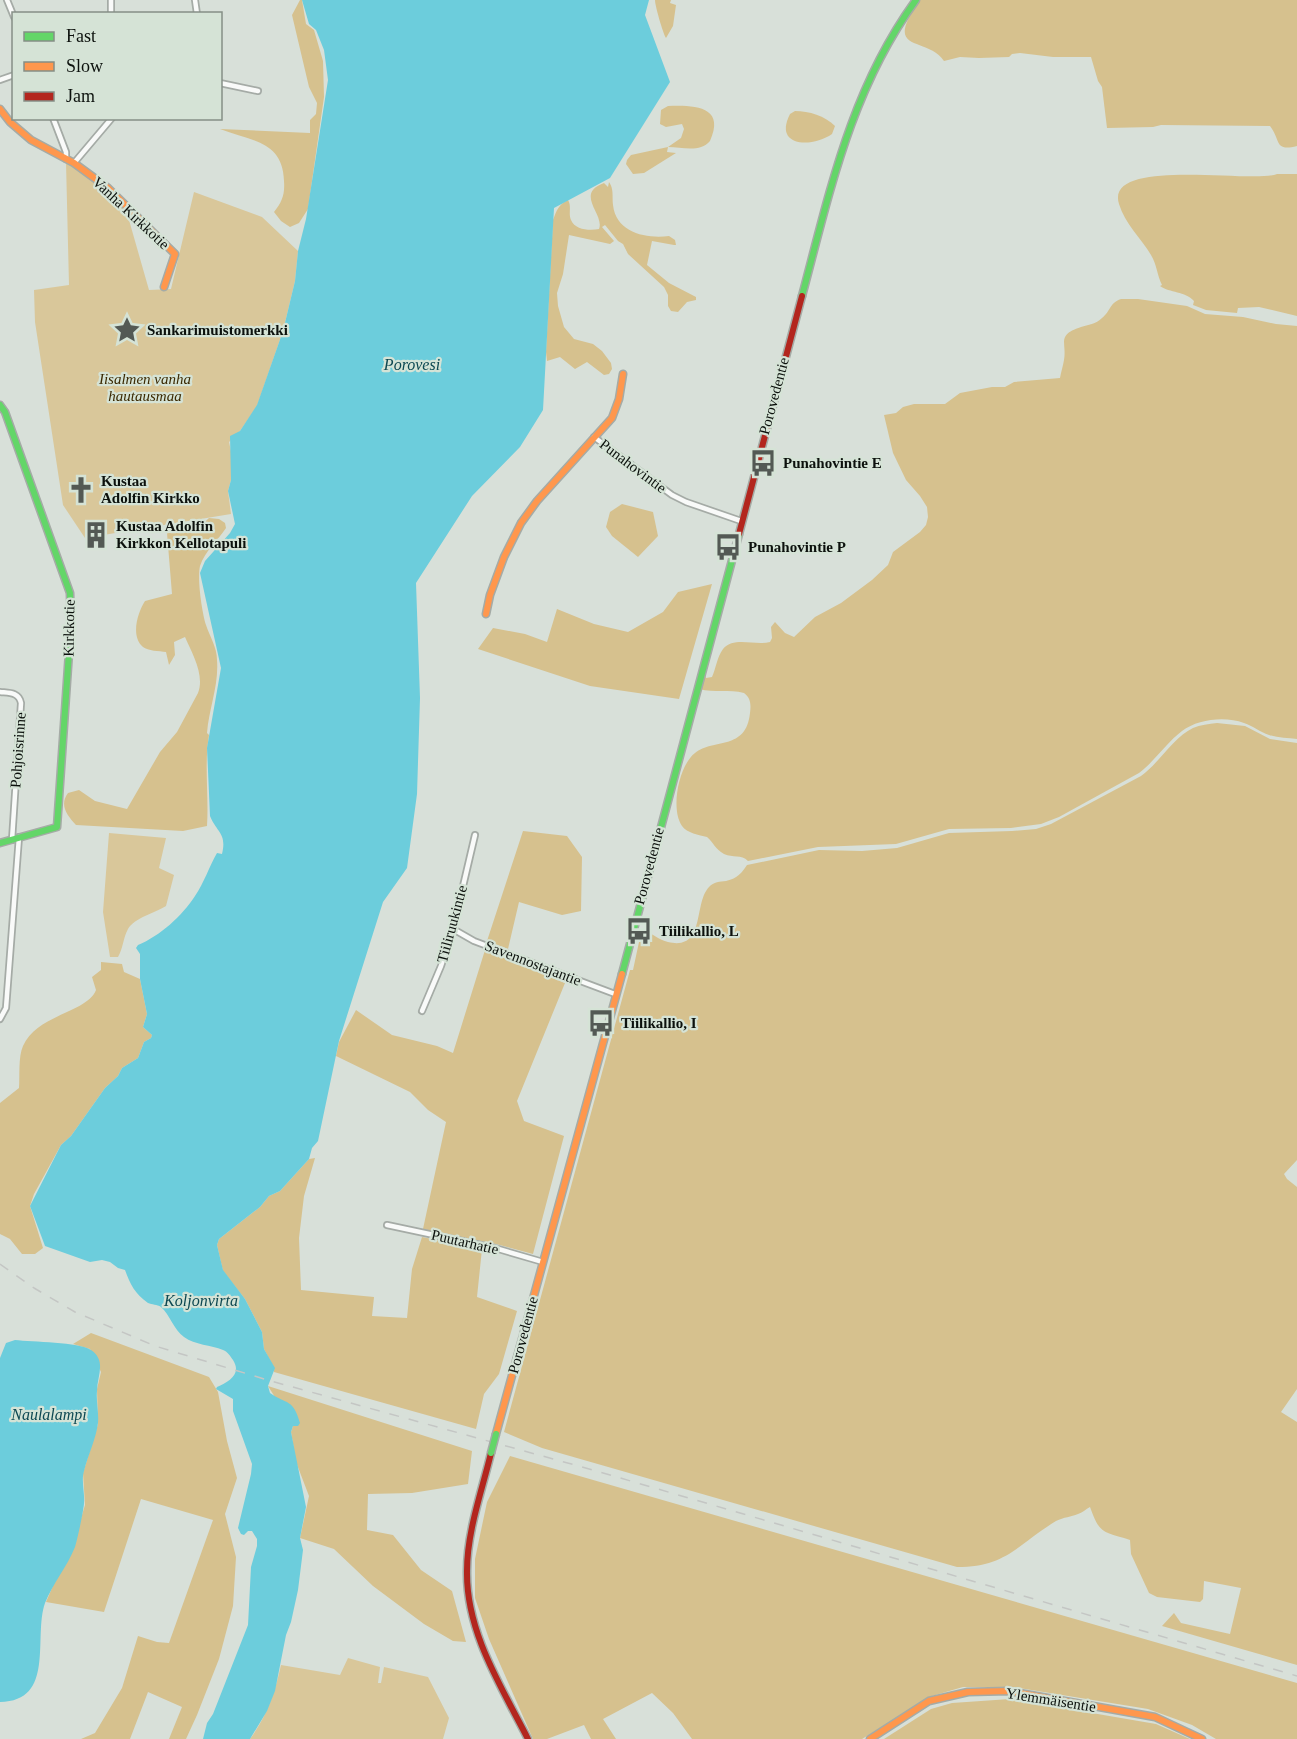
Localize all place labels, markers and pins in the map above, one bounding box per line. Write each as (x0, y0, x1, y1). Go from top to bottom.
place icon: Sankarimuistomerkki (112, 315, 142, 345)
place label: Sankarimuistomerkki (147, 322, 288, 338)
bus stop icon: Punahovintie E (748, 448, 778, 478)
place label: Punahovintie E (783, 455, 882, 471)
place label: Kustaa Adolfin Kirkko (101, 473, 200, 506)
church icon: Kustaa Adolfin Kirkko (66, 475, 96, 505)
place label: Kustaa Adolfin Kirkkon Kellotapuli (116, 518, 246, 551)
building icon: Kustaa Adolfin Kirkkon Kellotapuli (81, 520, 111, 550)
bus stop icon: Punahovintie P (713, 532, 743, 562)
place label: Punahovintie P (748, 539, 846, 555)
bus stop icon: Tiilikallio, L (624, 916, 654, 946)
place label: Tiilikallio, L (659, 923, 739, 939)
bus stop icon: Tiilikallio, I (586, 1008, 616, 1038)
place label: Tiilikallio, I (621, 1015, 697, 1031)

